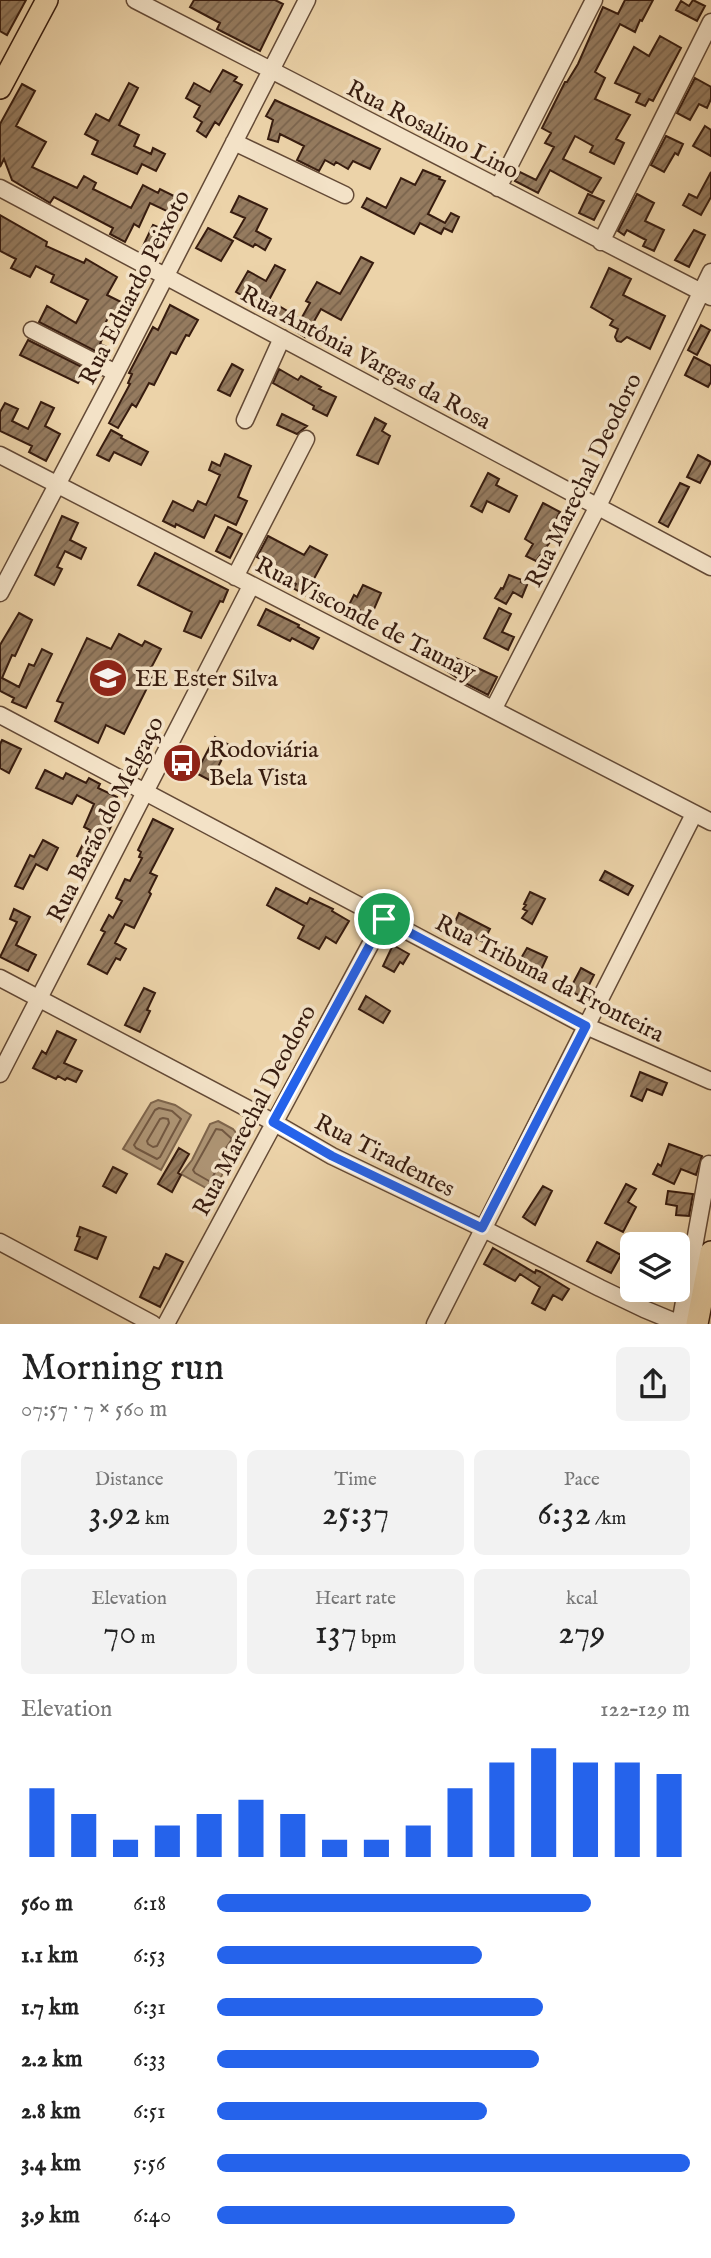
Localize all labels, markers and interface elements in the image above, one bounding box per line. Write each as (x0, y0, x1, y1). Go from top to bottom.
street label: Rua Rosalino Lino (341, 74, 524, 187)
street label: Rua Eduardo Peixoto (73, 185, 198, 390)
street label: Rua Antônia Vargas da Rosa (235, 279, 497, 438)
street label: Rua Marechal Deodoro (519, 368, 650, 593)
street label: Rua Visconde de Taunay (250, 550, 481, 689)
school or university icon: EE Ester Silva (87, 657, 129, 699)
place label: EE Ester Silva (135, 664, 278, 695)
street label: Rua Barão do Melgaço (41, 711, 172, 928)
place label: Rodoviária Bela Vista (209, 735, 319, 794)
bus stop icon: Rodoviária Bela Vista (161, 742, 203, 784)
pin (354, 889, 414, 949)
icon: arrive (365, 900, 403, 938)
street label: Rua Tribuna da Fronteira (430, 908, 670, 1051)
street label: Rua Marechal Deodoro (187, 1000, 324, 1222)
street label: Rua Tiradentes (309, 1108, 460, 1205)
map controls (620, 1232, 690, 1302)
button: layers (620, 1232, 690, 1302)
text: Morning run (21, 1345, 224, 1393)
button: share (616, 1347, 690, 1421)
text: 07:57 · 7 × 560 m (21, 1395, 167, 1424)
text: Distance (95, 1468, 164, 1492)
text: Time (334, 1468, 377, 1492)
text: Pace (564, 1468, 600, 1492)
text: 3.92 (89, 1492, 141, 1537)
text: 25:37 (322, 1492, 389, 1537)
text: 6:32 (537, 1492, 591, 1537)
text: km (141, 1507, 170, 1531)
text: /km (591, 1507, 626, 1531)
text: Elevation (91, 1587, 167, 1611)
text: Heart rate (315, 1587, 396, 1611)
text: kcal (566, 1587, 598, 1611)
text: 70 (103, 1611, 137, 1656)
text: 137 (315, 1611, 357, 1656)
text: 279 (558, 1611, 606, 1656)
text: m (137, 1626, 155, 1650)
text: bpm (357, 1626, 396, 1650)
text: Elevation (21, 1695, 112, 1724)
text: 122–129 m (600, 1695, 690, 1724)
text: 560 m (21, 1889, 73, 1918)
text: 6:18 (133, 1889, 166, 1918)
text: 1.1 km (21, 1941, 78, 1970)
text: 6:53 (133, 1941, 166, 1970)
text: 1.7 km (21, 1993, 79, 2022)
text: 6:31 (133, 1993, 166, 2022)
text: 2.2 km (21, 2045, 83, 2074)
text: 6:33 (133, 2045, 166, 2074)
text: 2.8 km (21, 2097, 81, 2126)
text: 6:51 (133, 2097, 166, 2126)
text: 3.4 km (21, 2149, 81, 2178)
text: 5:56 (133, 2149, 165, 2178)
text: 3.9 km (21, 2201, 80, 2230)
text: 6:40 (133, 2201, 171, 2230)

